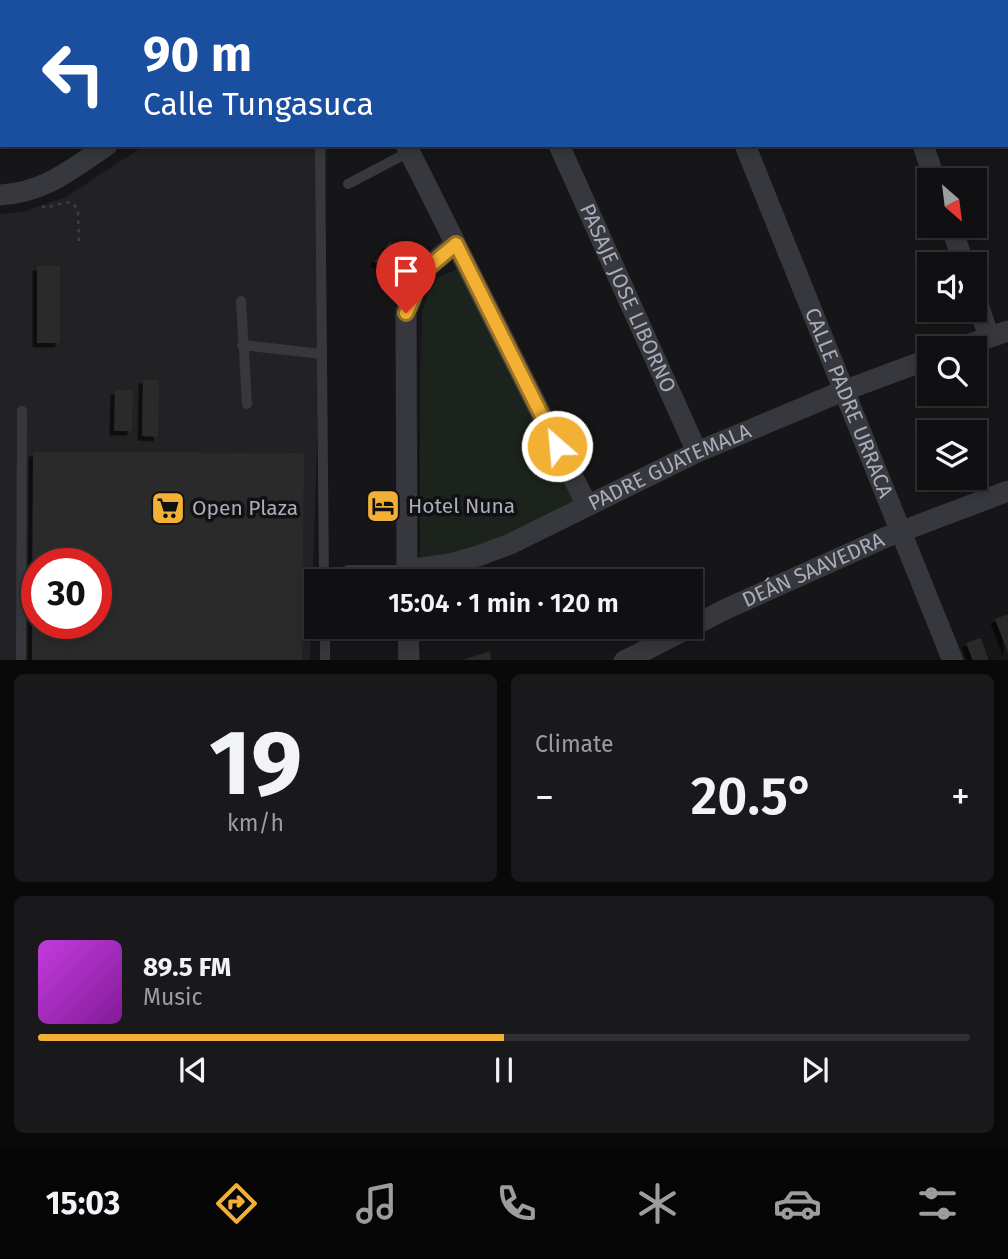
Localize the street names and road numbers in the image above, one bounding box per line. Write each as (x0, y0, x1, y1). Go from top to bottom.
street label: PASAJE JOSE LIBORNO (574, 200, 682, 397)
street label: CALLE PADRE URRACA (799, 304, 899, 502)
street label: PADRE GUATEMALA (584, 418, 755, 516)
street label: DEÁN SAAVEDRA (738, 527, 888, 613)

